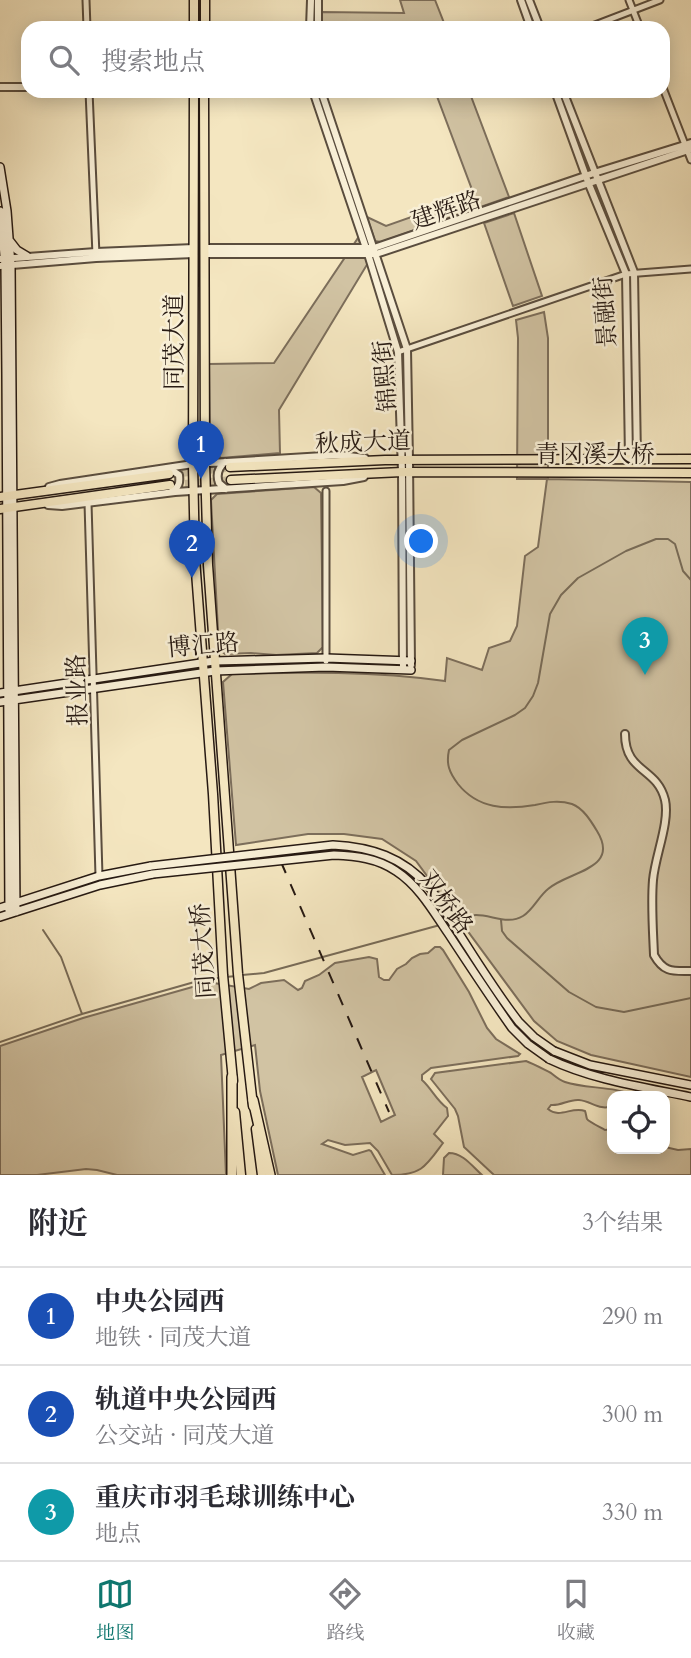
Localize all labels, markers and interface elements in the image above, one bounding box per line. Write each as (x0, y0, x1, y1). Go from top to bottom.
search box (21, 21, 670, 98)
icon: search (45, 41, 83, 79)
text: 搜索地点 (101, 44, 205, 79)
street label: 建辉路 (407, 183, 486, 238)
street label: 景融街 (587, 275, 624, 349)
street label: 同茂大道 (158, 294, 191, 390)
street label: 锦熙街 (366, 339, 405, 413)
pin: 1 (178, 421, 224, 479)
street label: 秋成大道 (314, 424, 412, 461)
street label: 青冈溪大桥 (535, 438, 655, 471)
pin: 2 (169, 520, 215, 578)
your location (404, 524, 438, 558)
pin: 3 (622, 617, 668, 675)
street label: 博汇路 (166, 626, 240, 665)
street label: 报业路 (60, 653, 95, 727)
street label: 双桥路 (411, 864, 480, 941)
street label: 同茂大桥 (184, 902, 223, 1000)
map controls (607, 1091, 670, 1154)
button: locate (607, 1091, 670, 1154)
text: 附近 (28, 1203, 88, 1244)
text: 3个结果 (582, 1207, 663, 1238)
text: 中央公园西 (95, 1284, 225, 1319)
text: 1 (45, 1301, 57, 1332)
text: 290 m (602, 1301, 663, 1332)
text: 地铁 · 同茂大道 (95, 1322, 251, 1353)
text: 轨道中央公园西 (95, 1382, 277, 1417)
text: 2 (45, 1399, 57, 1430)
text: 300 m (602, 1399, 663, 1430)
text: 公交站 · 同茂大道 (95, 1420, 274, 1451)
text: 重庆市羽毛球训练中心 (95, 1480, 355, 1515)
text: 3 (45, 1497, 57, 1528)
text: 330 m (602, 1497, 663, 1528)
text: 地点 (95, 1518, 141, 1549)
tab: 地图 (96, 1575, 134, 1646)
tab: 路线 (326, 1575, 365, 1646)
tab: 收藏 (557, 1575, 595, 1646)

